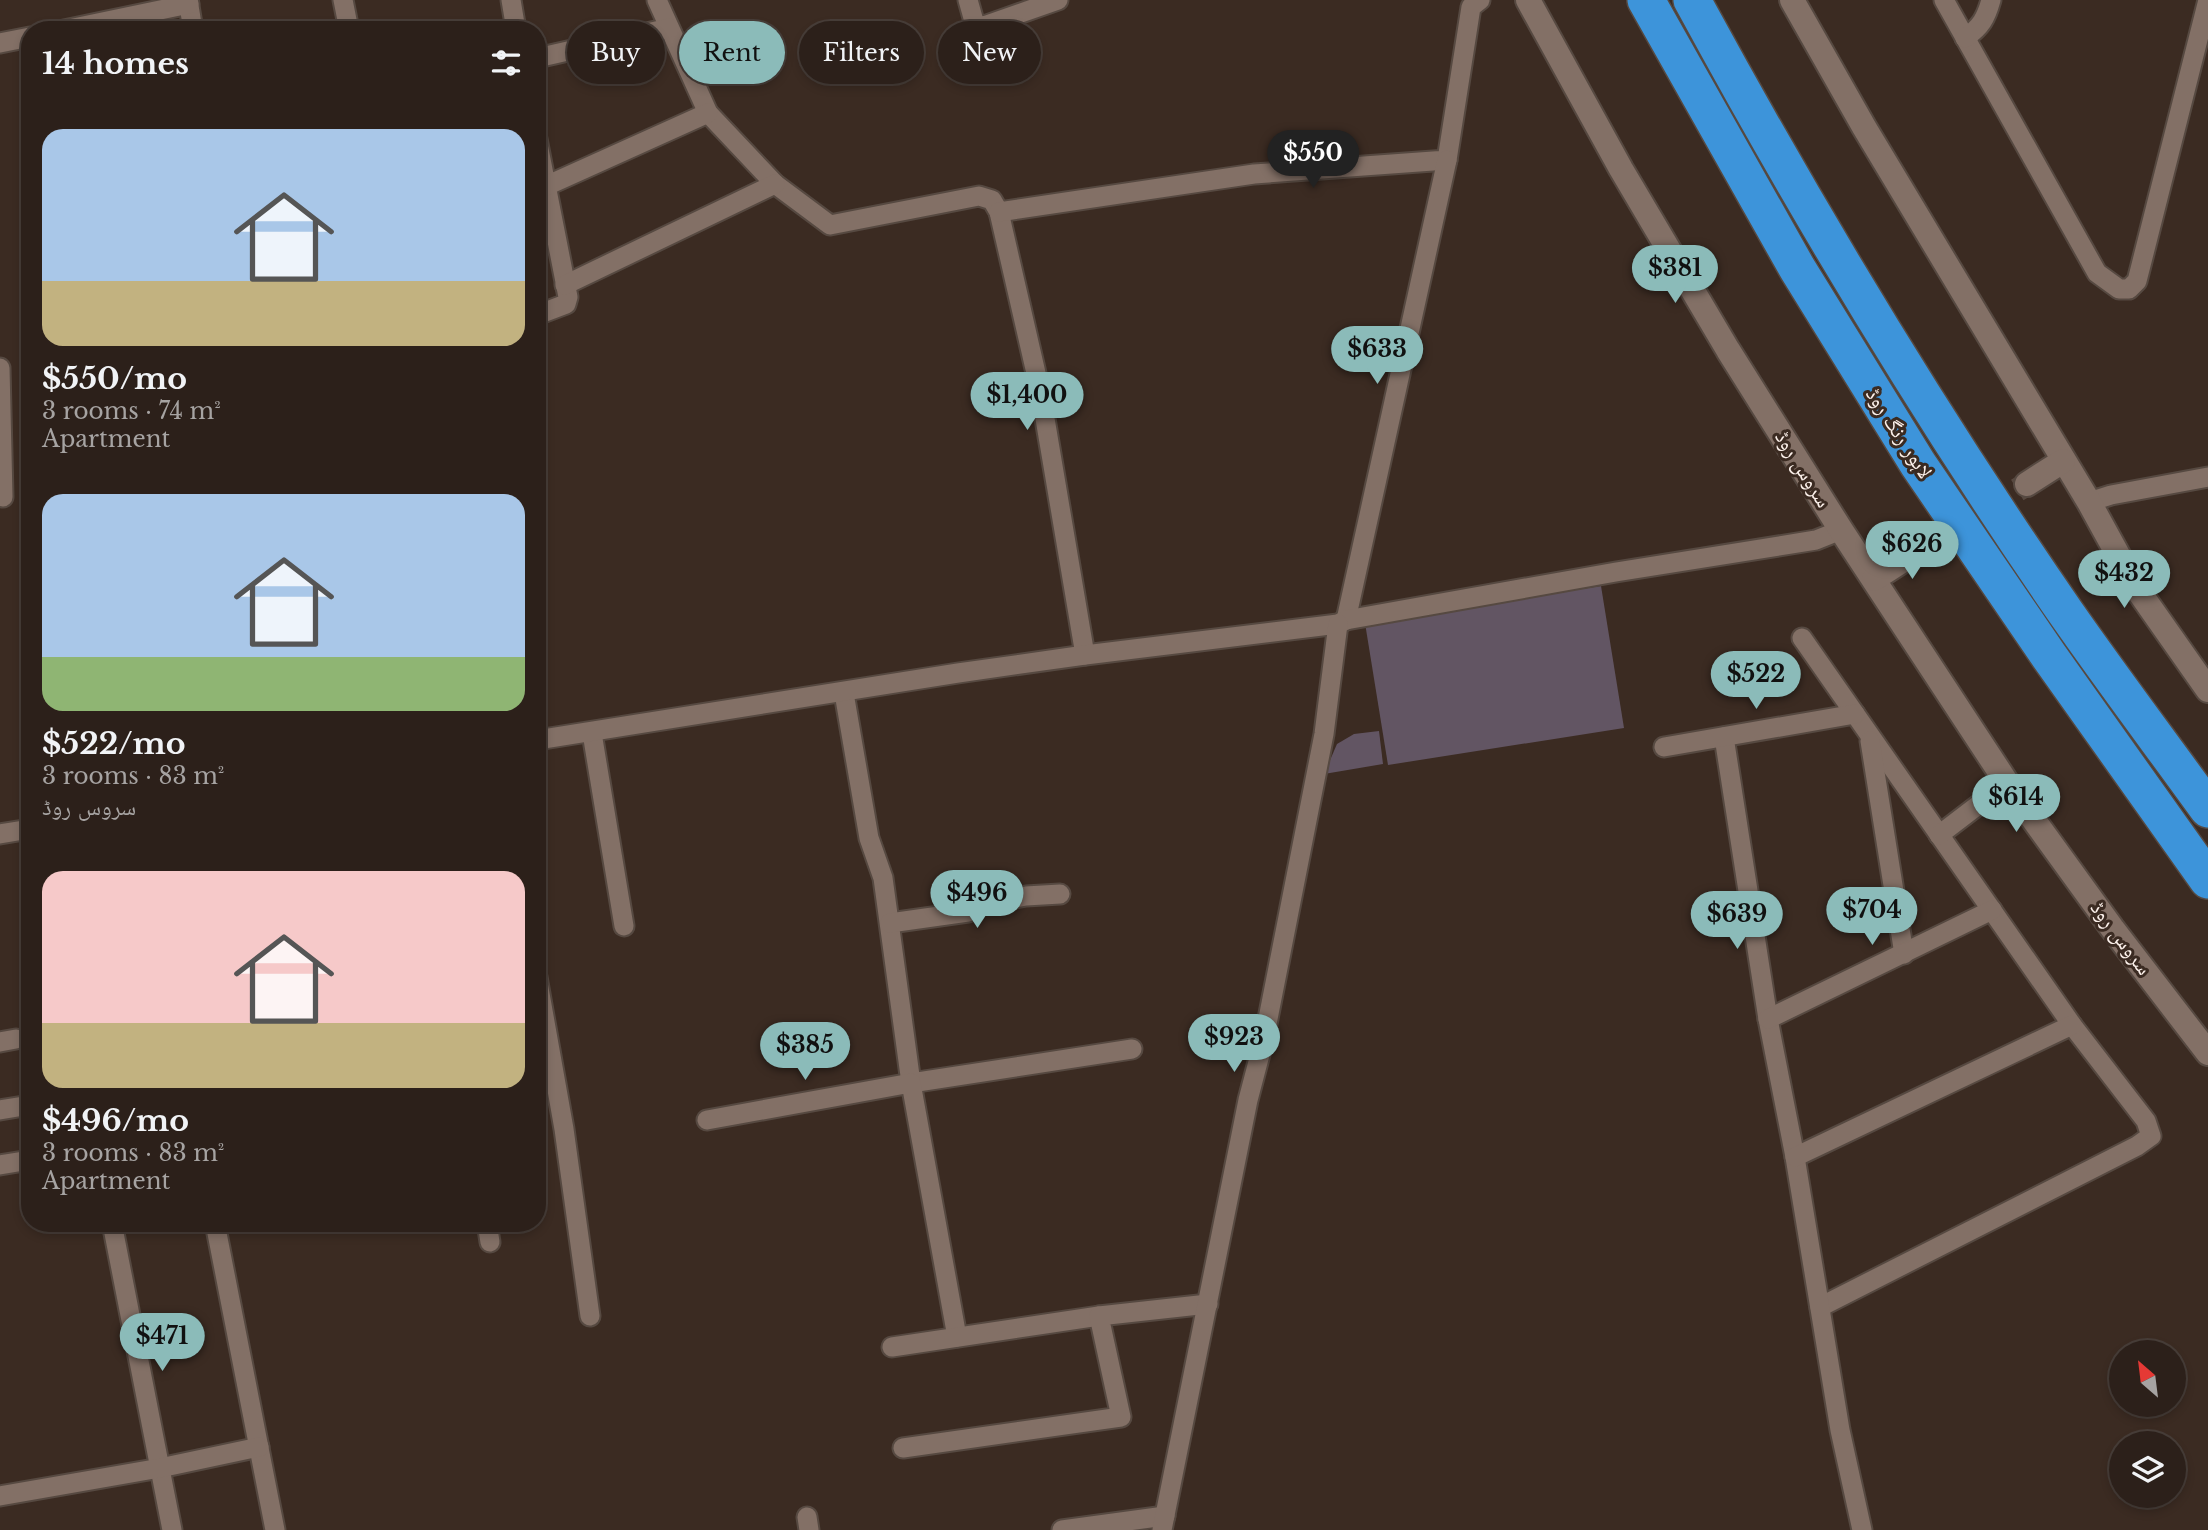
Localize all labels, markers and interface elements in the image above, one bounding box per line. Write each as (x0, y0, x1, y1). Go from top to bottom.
chip: Buy (567, 21, 665, 84)
chip: Rent (679, 21, 785, 84)
chip: Filters (799, 21, 924, 84)
chip: New (938, 21, 1041, 84)
icon: filters (487, 44, 525, 82)
text: 14 homes (42, 45, 189, 82)
pin: $550 (1272, 130, 1354, 190)
text: $550 (1283, 139, 1343, 167)
icon: home (221, 174, 347, 300)
pin: $381 (1634, 246, 1716, 305)
text: $381 (1648, 254, 1702, 282)
pin: $633 (1336, 326, 1418, 386)
text: $633 (1347, 335, 1407, 363)
text: $550/mo (42, 360, 187, 397)
pin: $1,400 (970, 372, 1084, 432)
text: $1,400 (987, 381, 1067, 409)
street label: لاہور رنگ روڈ (1860, 383, 1938, 483)
text: 3 rooms · 74 m² (42, 397, 221, 425)
text: Apartment (42, 425, 170, 453)
street label: سروس روڈ (1769, 426, 1837, 512)
pin: $626 (1871, 522, 1953, 581)
text: $626 (1882, 530, 1942, 558)
icon: home (221, 539, 347, 665)
pin: $432 (2083, 550, 2165, 610)
text: $432 (2094, 559, 2154, 587)
pin: $522 (1715, 652, 1797, 711)
text: $522 (1727, 660, 1785, 688)
text: $522/mo (42, 725, 186, 762)
text: 3 rooms · 83 m² (42, 762, 224, 790)
pin: $614 (1975, 774, 2057, 834)
text: $614 (1988, 783, 2044, 811)
text: سروس روڈ (42, 793, 136, 821)
pin: $496 (936, 870, 1018, 930)
text: $496 (946, 879, 1008, 907)
pin: $704 (1831, 888, 1913, 947)
pin: $639 (1696, 892, 1778, 951)
text: $704 (1842, 896, 1902, 924)
street label: سروس روڈ (2085, 896, 2157, 980)
text: $639 (1707, 900, 1767, 928)
icon: home (221, 916, 347, 1042)
pin: $923 (1193, 1014, 1275, 1074)
pin: $385 (764, 1023, 846, 1082)
text: $923 (1204, 1023, 1264, 1051)
text: $385 (776, 1031, 834, 1059)
text: $496/mo (42, 1102, 189, 1139)
text: 3 rooms · 83 m² (42, 1139, 224, 1167)
text: Apartment (42, 1167, 170, 1195)
pin: $471 (121, 1314, 203, 1373)
text: $471 (136, 1322, 188, 1350)
north arrow (2109, 1340, 2186, 1418)
map controls (2109, 1340, 2186, 1508)
button: layers (2109, 1431, 2186, 1508)

